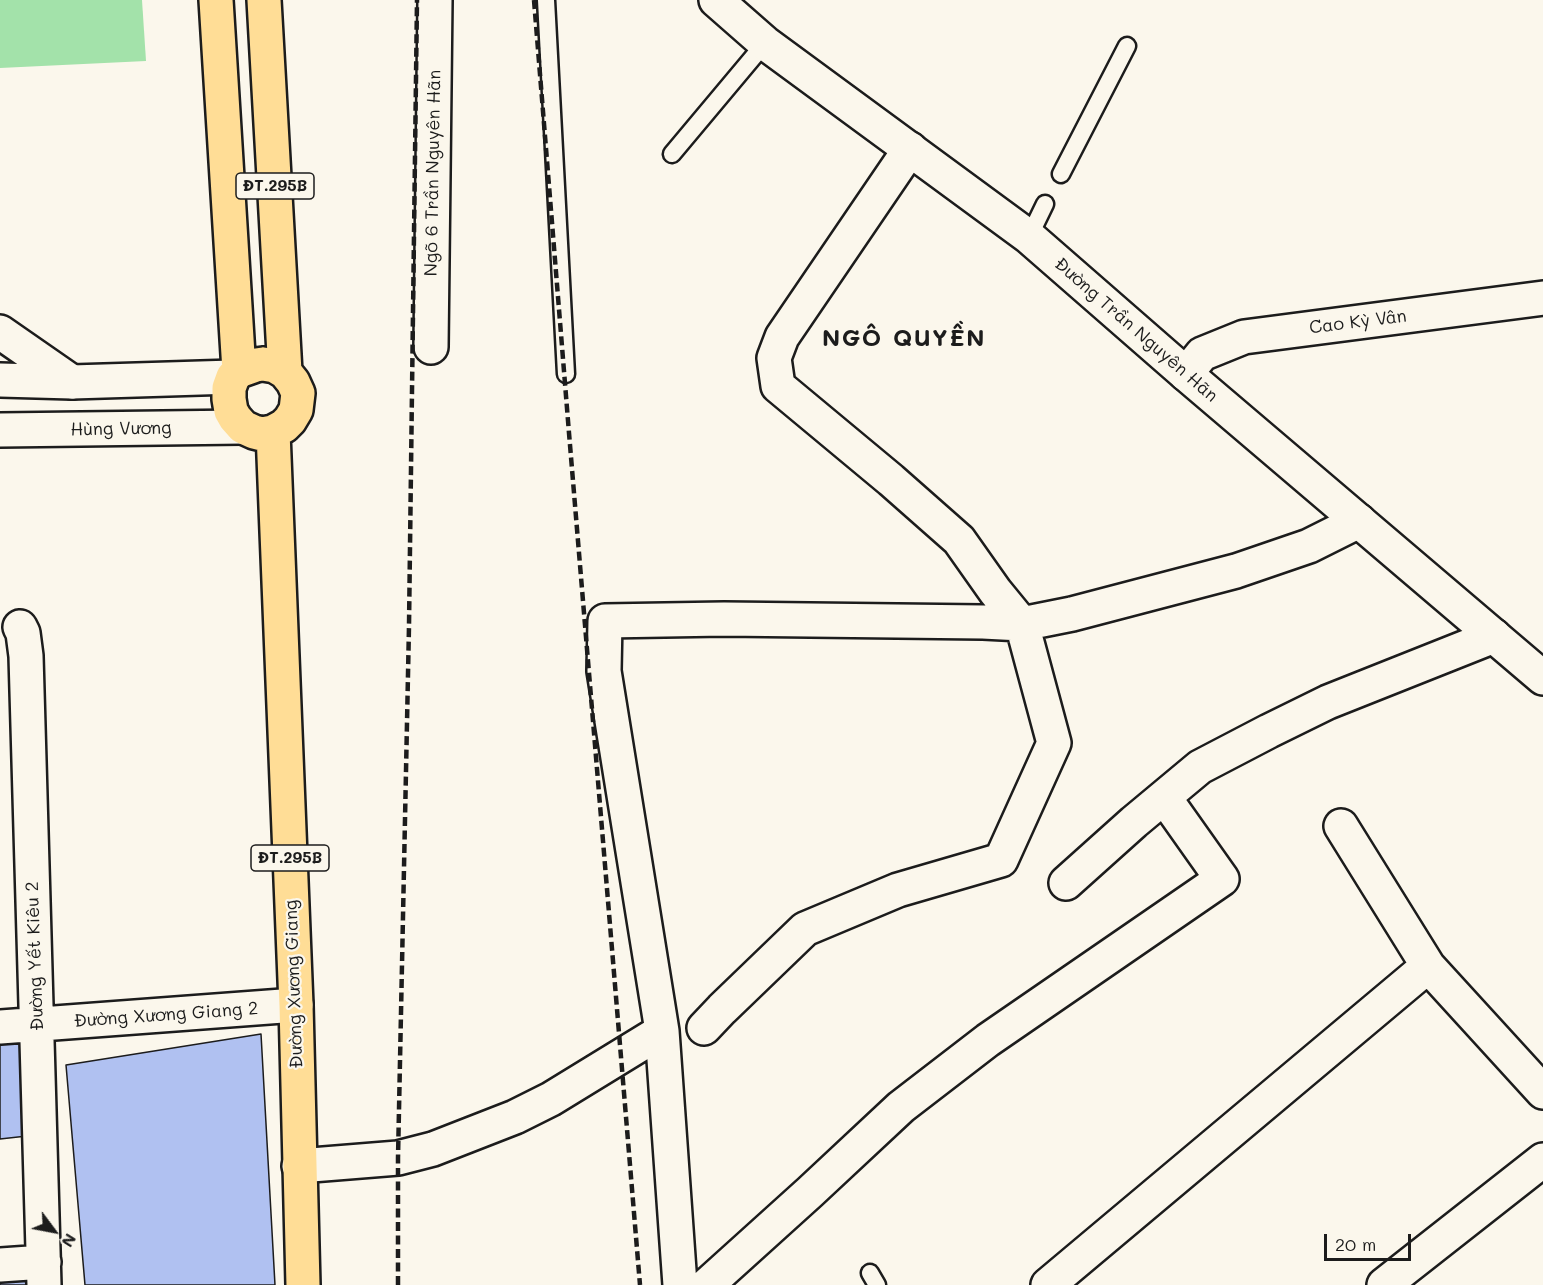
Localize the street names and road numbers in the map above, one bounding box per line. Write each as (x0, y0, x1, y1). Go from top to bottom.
street label: Ngõ 6 Trần Nguyên Hãn (420, 69, 446, 277)
road number: ĐT.295B (236, 173, 314, 199)
street label: Đường Trần Nguyên Hãn (1050, 253, 1222, 407)
street label: Cao Kỳ Vân (1308, 305, 1408, 339)
street label: Hùng Vương (70, 417, 172, 441)
road number: ĐT.295B (251, 845, 329, 871)
street label: Đường Yết Kiêu 2 (22, 881, 48, 1031)
street label: Đường Xương Giang (280, 899, 308, 1069)
street label: Đường Xương Giang 2 (73, 998, 259, 1032)

